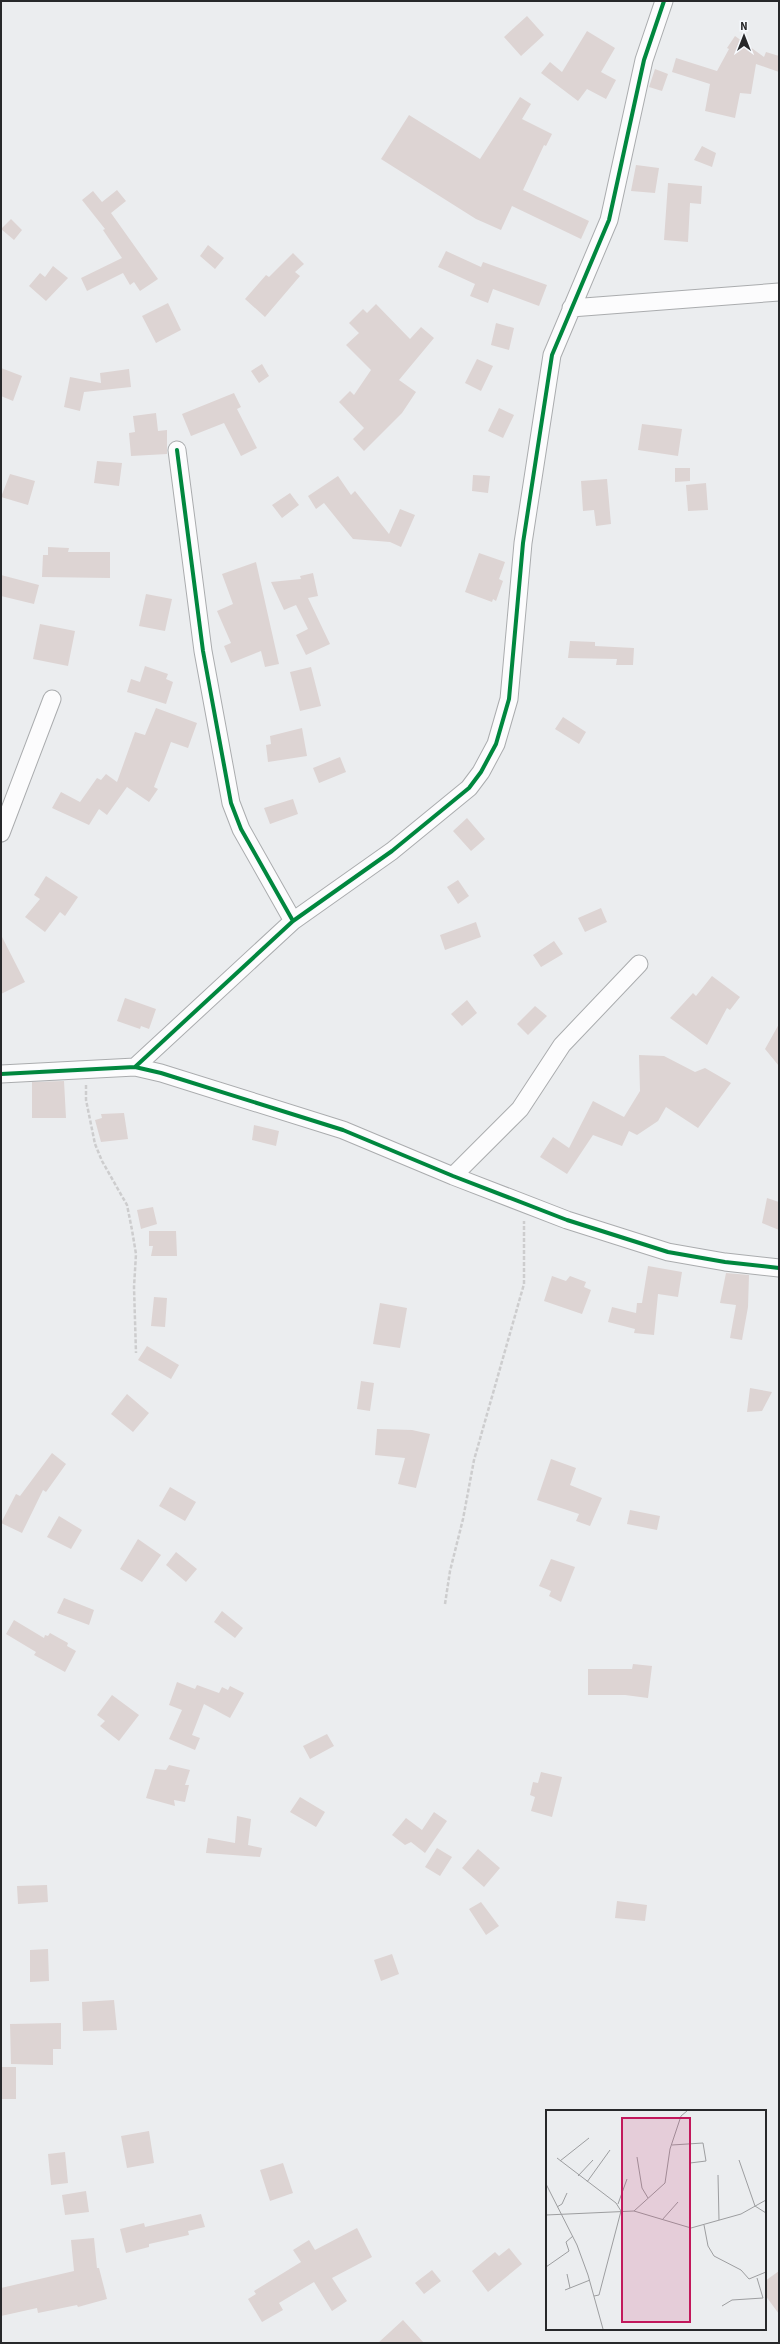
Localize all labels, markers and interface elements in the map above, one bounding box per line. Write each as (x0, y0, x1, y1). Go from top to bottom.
north arrow (724, 16, 764, 56)
text: N (740, 19, 748, 34)
inset map (546, 2110, 766, 2330)

